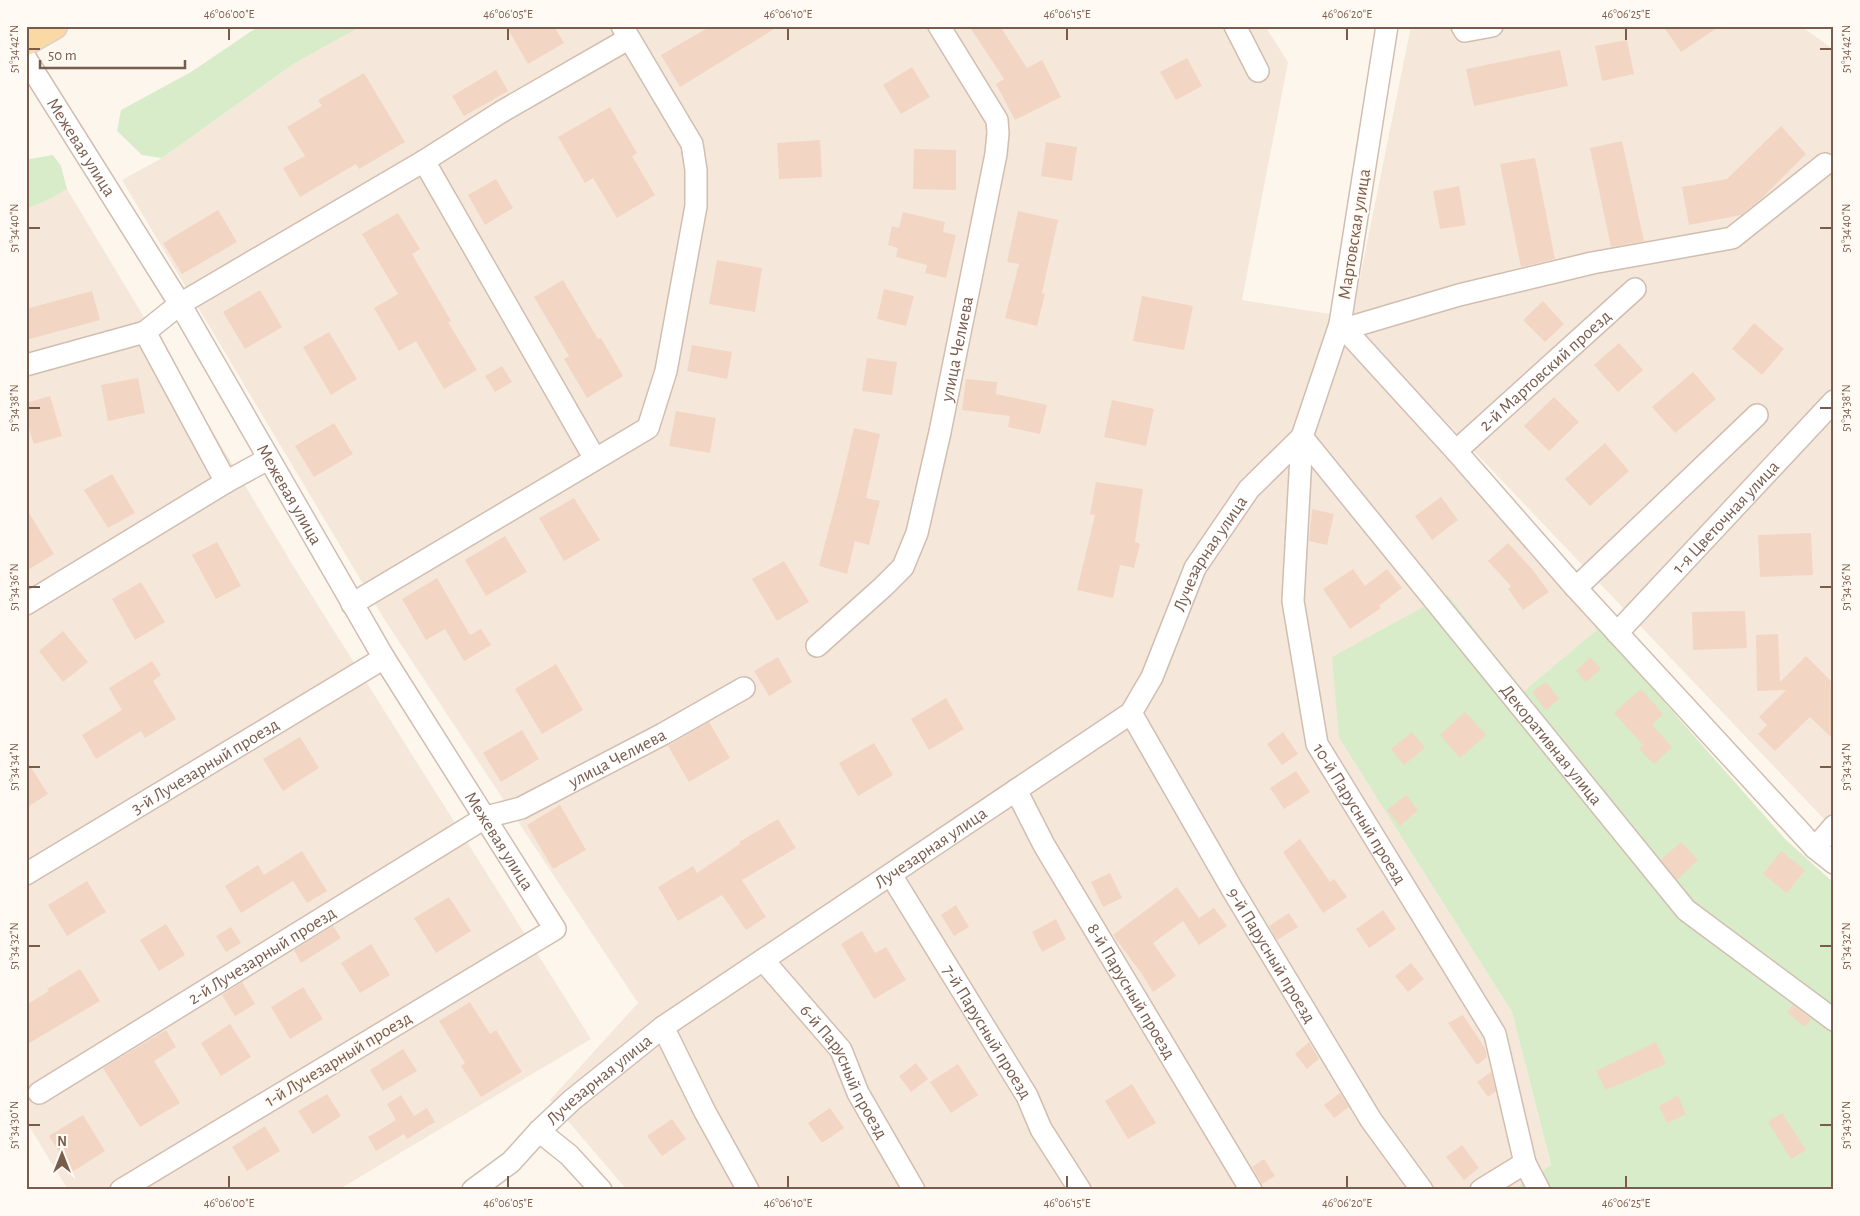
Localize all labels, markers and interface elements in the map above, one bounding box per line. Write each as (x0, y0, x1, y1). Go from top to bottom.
text: 46°06'00"E (204, 8, 255, 20)
text: 46°06'05"E (483, 8, 533, 20)
text: 46°06'10"E (764, 8, 812, 20)
text: 46°06'15"E (1043, 8, 1091, 20)
text: 46°06'20"E (1322, 8, 1372, 20)
text: 46°06'25"E (1602, 8, 1650, 20)
text: 51°34'42"N (8, 25, 20, 73)
text: 51°34'42"N (1840, 25, 1852, 73)
scale bar (40, 38, 185, 70)
text: 50 m (48, 48, 77, 63)
street label: Межевая улица (43, 95, 118, 200)
street label: Мартовская улица (1336, 167, 1374, 301)
text: 51°34'40"N (8, 203, 20, 253)
text: 51°34'40"N (1840, 203, 1852, 253)
street label: улица Челиева (938, 295, 977, 404)
street label: 2-й Мартовский проезд (1476, 307, 1615, 435)
text: 51°34'38"N (8, 384, 20, 432)
text: 51°34'38"N (1840, 384, 1852, 432)
street label: Межевая улица (253, 441, 325, 548)
street label: 1-я Цветочная улица (1670, 458, 1783, 577)
street label: Лучезарная улица (1171, 493, 1251, 614)
text: 51°34'36"N (8, 563, 20, 611)
text: 51°34'36"N (1840, 563, 1852, 611)
street label: Декоративная улица (1497, 681, 1605, 809)
street label: 3-й Лучезарный проезд (128, 716, 282, 818)
street label: улица Челиева (565, 726, 669, 792)
street label: 10-й Парусный проезд (1309, 741, 1409, 888)
text: 51°34'34"N (8, 743, 20, 791)
text: 51°34'34"N (1840, 743, 1852, 791)
street label: Межевая улица (461, 789, 536, 894)
street label: Лучезарная улица (872, 804, 990, 892)
street label: 9-й Парусный проезд (1223, 885, 1318, 1026)
street label: 2-й Лучезарный проезд (185, 904, 339, 1008)
street label: 8-й Парусный проезд (1083, 921, 1178, 1062)
text: 51°34'32"N (8, 922, 20, 970)
text: 51°34'32"N (1840, 922, 1852, 970)
street label: 7-й Парусный проезд (939, 962, 1034, 1102)
street label: 6-й Парусный проезд (796, 1001, 890, 1142)
street label: 1-й Лучезарный проезд (262, 1009, 415, 1111)
street label: Лучезарная улица (544, 1032, 656, 1129)
text: 51°34'30"N (8, 1101, 20, 1149)
text: 51°34'30"N (1840, 1101, 1852, 1149)
north arrow (38, 1128, 88, 1178)
text: N (57, 1135, 67, 1149)
text: 46°06'00"E (204, 1197, 255, 1209)
text: 46°06'05"E (483, 1197, 533, 1209)
text: 46°06'10"E (764, 1197, 812, 1209)
text: 46°06'15"E (1043, 1197, 1091, 1209)
text: 46°06'20"E (1322, 1197, 1372, 1209)
text: 46°06'25"E (1602, 1197, 1650, 1209)

